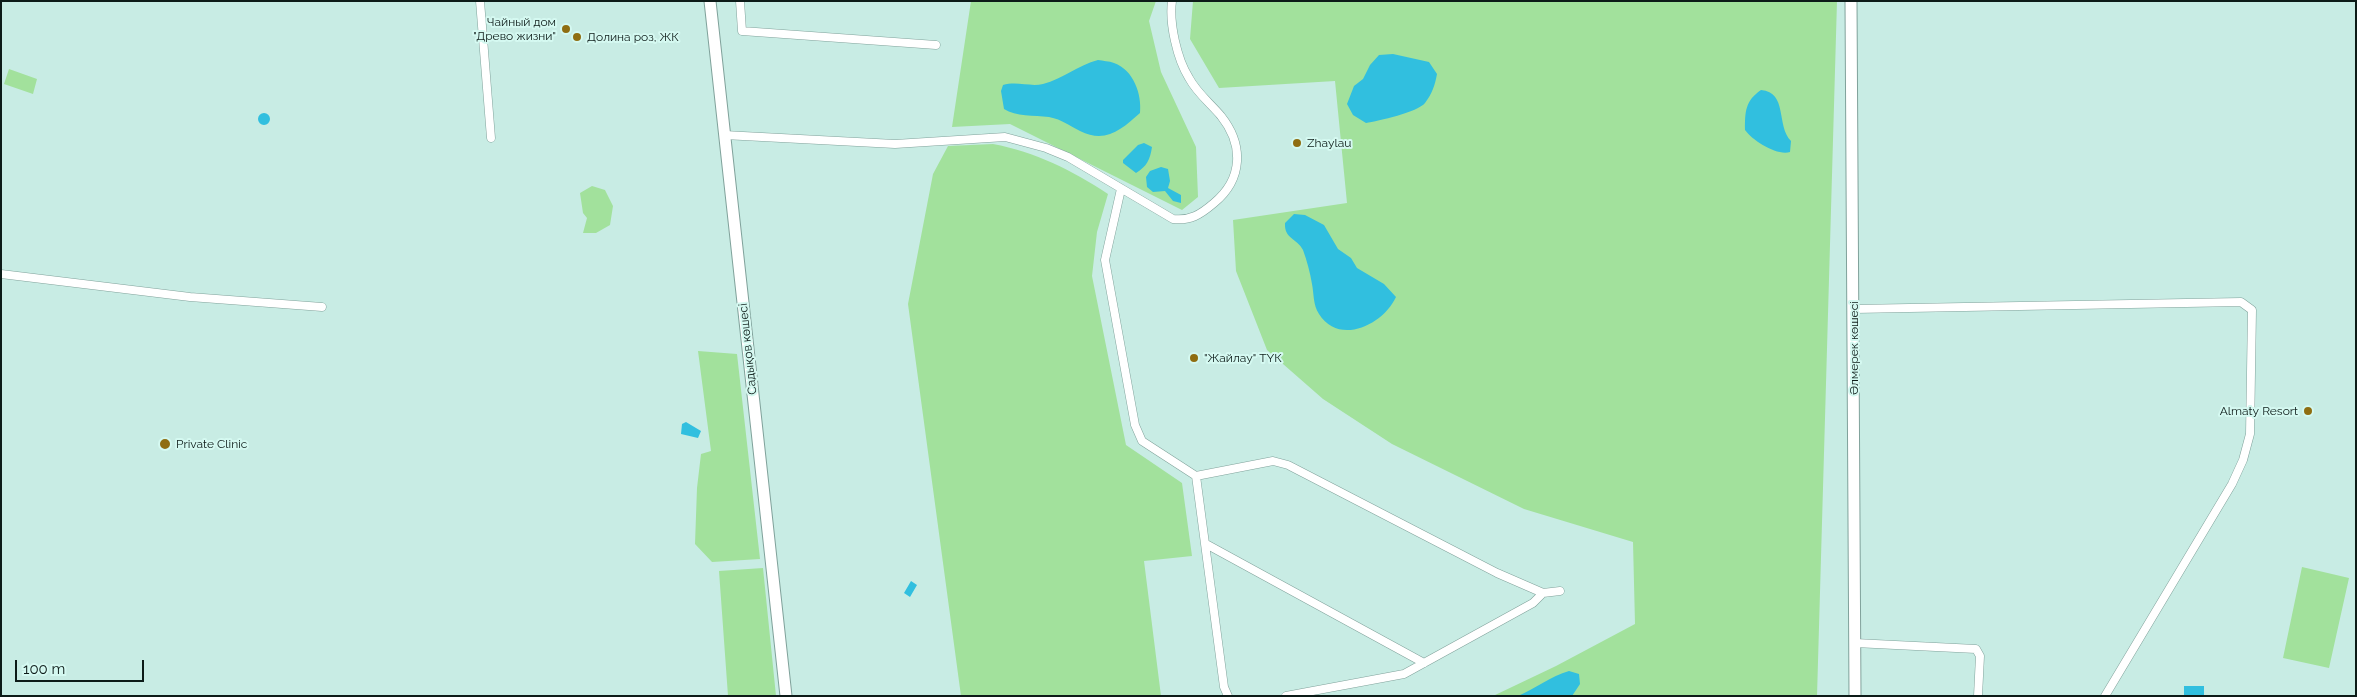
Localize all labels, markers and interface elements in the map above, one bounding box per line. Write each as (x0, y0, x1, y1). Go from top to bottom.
place label: Чайный дом "Древо жизни" (473, 15, 556, 43)
marker: Чайный дом "Древо жизни" (560, 23, 572, 35)
place label: Долина роз, ЖК (587, 30, 679, 44)
marker: Долина роз, ЖК (571, 31, 583, 43)
place label: Zhaylau (1307, 136, 1351, 150)
marker: Zhaylau (1291, 137, 1303, 149)
street label: Әлмерек көшесі (1847, 301, 1861, 395)
street label: Садықов көшесі (736, 303, 760, 395)
place label: "Жайлау" ТҮК (1204, 351, 1282, 365)
marker: "Жайлау" ТҮК (1188, 352, 1200, 364)
place label: Almaty Resort (2220, 404, 2298, 418)
marker: Almaty Resort (2302, 405, 2314, 417)
marker: Private Clinic (158, 437, 172, 451)
place label: Private Clinic (176, 437, 247, 451)
scale bar (18, 650, 146, 682)
text: 100 m (23, 660, 65, 678)

